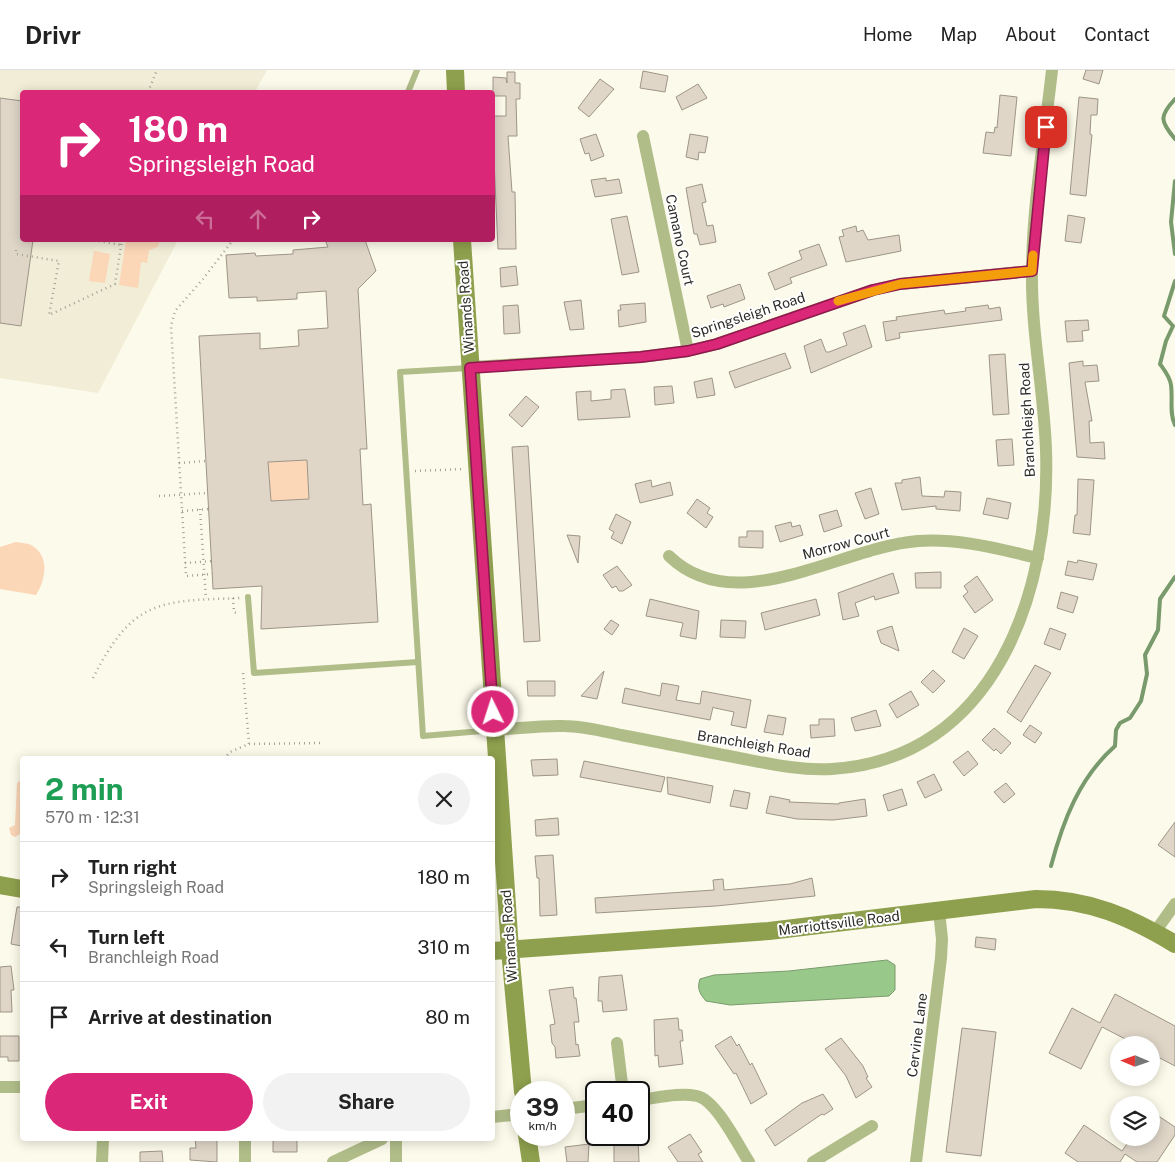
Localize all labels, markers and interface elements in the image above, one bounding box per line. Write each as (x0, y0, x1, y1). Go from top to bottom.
text: Drivr (25, 21, 81, 49)
text: Home (863, 24, 913, 45)
text: Map (941, 24, 977, 45)
text: About (1005, 24, 1056, 45)
text: Contact (1084, 24, 1150, 45)
pin (1025, 106, 1067, 148)
text: 180 m (128, 109, 228, 150)
icon: right (45, 110, 110, 175)
icon: arrive (1032, 113, 1060, 141)
text: Springsleigh Road (128, 151, 315, 177)
street label: Camano Court (663, 193, 697, 287)
icon: left (191, 205, 219, 233)
icon: ahead (244, 205, 272, 233)
icon: right (297, 205, 325, 233)
street label: Winands Road (455, 260, 477, 354)
street label: Springsleigh Road (689, 289, 807, 341)
street label: Branchleigh Road (1016, 362, 1038, 478)
street label: Morrow Court (801, 524, 891, 562)
position arrow (466, 685, 518, 737)
street label: Branchleigh Road (696, 727, 812, 761)
text: 2 min (45, 771, 124, 807)
button: close (418, 773, 470, 825)
text: 570 m · 12:31 (45, 808, 140, 827)
text: Turn right (88, 856, 177, 878)
icon: right (45, 863, 73, 891)
text: 180 m (417, 866, 470, 888)
text: Springsleigh Road (88, 878, 224, 897)
street label: Winands Road (498, 889, 520, 983)
street label: Marriottsville Road (777, 908, 901, 938)
text: Turn left (88, 926, 165, 948)
icon: left (45, 933, 73, 961)
text: 310 m (418, 936, 470, 958)
text: Branchleigh Road (88, 948, 219, 967)
street label: Cervine Lane (904, 992, 930, 1078)
icon: arrive (45, 1003, 73, 1031)
text: Arrive at destination (88, 1006, 272, 1028)
text: 80 m (425, 1006, 470, 1028)
north arrow (1110, 1036, 1160, 1086)
map controls (1110, 1036, 1160, 1146)
button: Exit (45, 1073, 253, 1131)
button: Share (263, 1073, 470, 1131)
speed limit sign: 40 (585, 1081, 650, 1146)
text: 39 (526, 1092, 559, 1122)
button: layers (1110, 1096, 1160, 1146)
text: km/h (528, 1119, 557, 1133)

